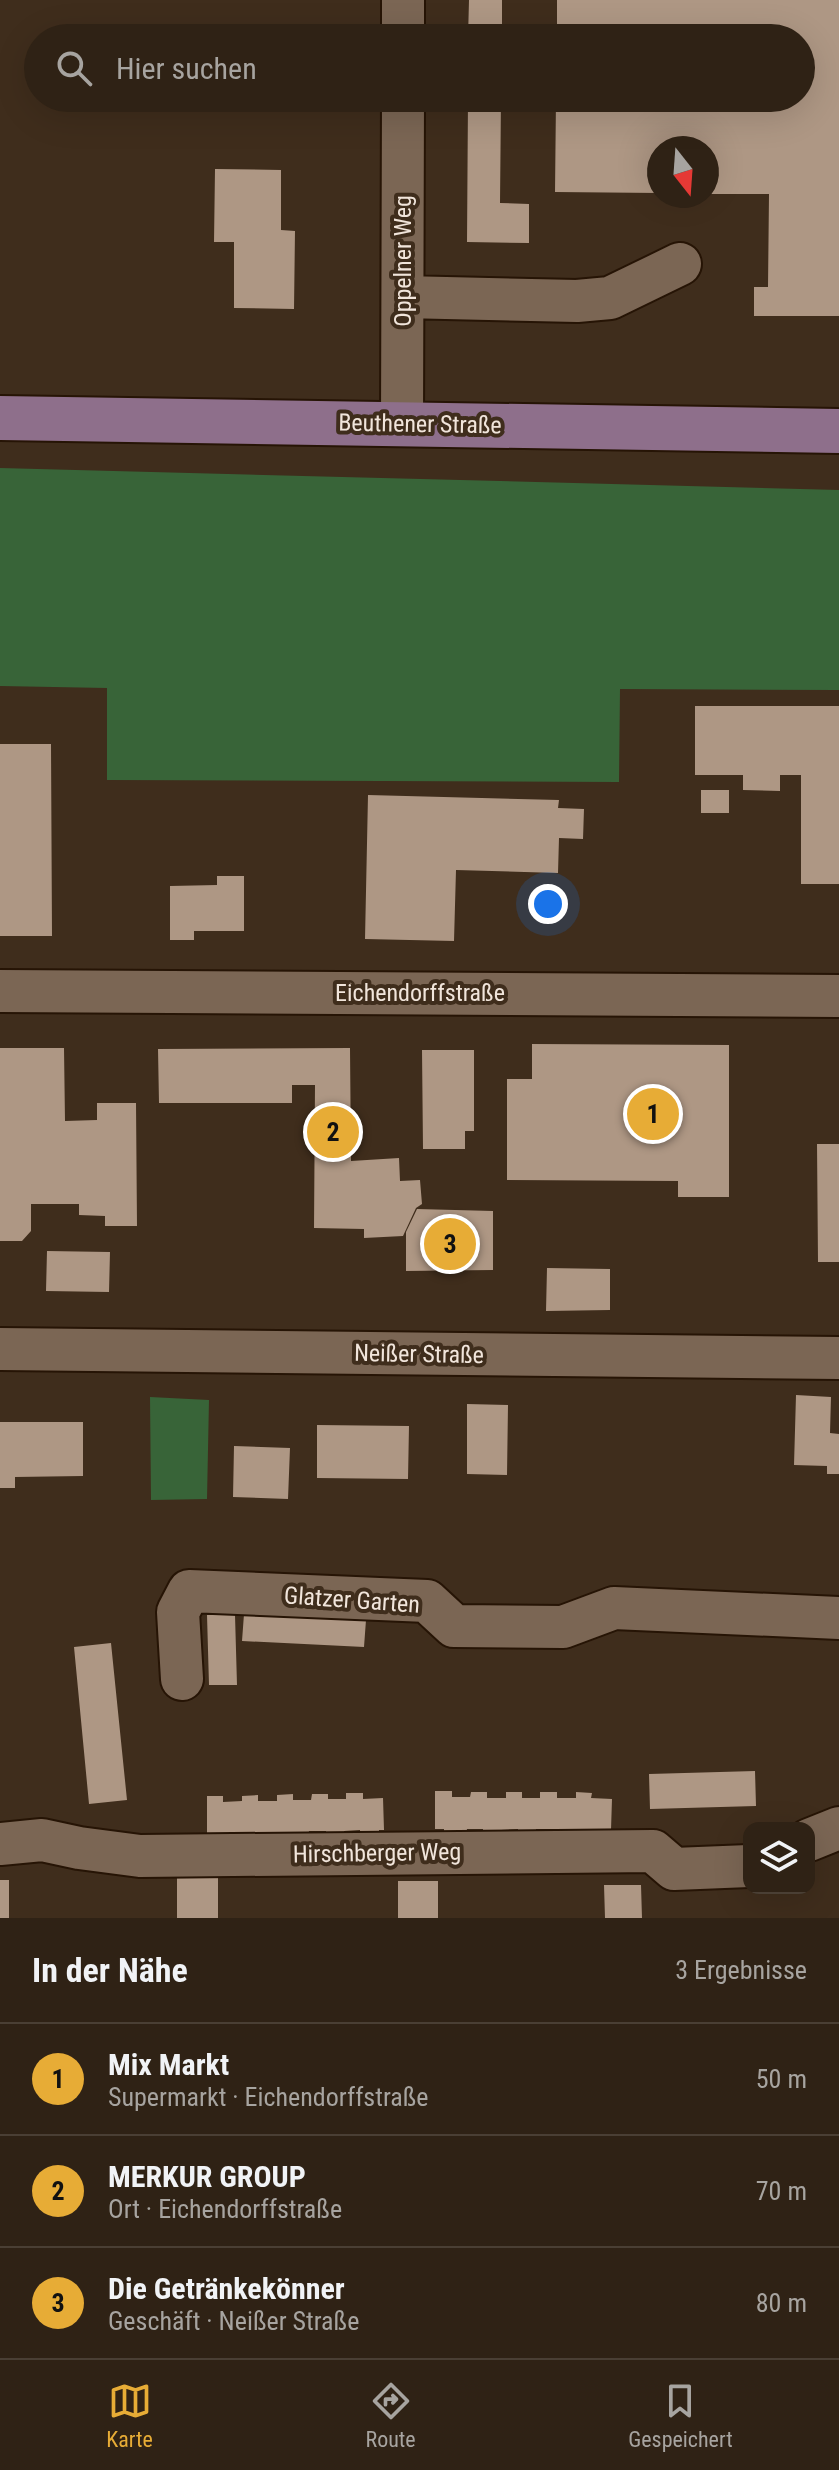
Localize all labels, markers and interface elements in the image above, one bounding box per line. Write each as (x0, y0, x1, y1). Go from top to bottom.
search box (24, 24, 815, 112)
icon: search (52, 46, 96, 90)
text: Hier suchen (116, 51, 257, 86)
north arrow (647, 136, 719, 208)
street label: Oppelner Weg (389, 195, 417, 327)
street label: Beuthener Straße (338, 409, 502, 439)
your location (528, 884, 568, 924)
street label: Eichendorffstraße (335, 979, 505, 1007)
pin: 1 (627, 1084, 679, 1144)
pin: 2 (307, 1102, 359, 1162)
pin: 3 (424, 1214, 476, 1274)
street label: Neißer Straße (354, 1339, 484, 1369)
street label: Glatzer Garten (283, 1581, 421, 1619)
map controls (743, 1822, 815, 1894)
button: layers (743, 1822, 815, 1894)
street label: Hirschberger Weg (293, 1838, 461, 1868)
text: In der Nähe (32, 1950, 188, 1990)
text: 3 Ergebnisse (675, 1955, 807, 1985)
text: Mix Markt (108, 2047, 229, 2082)
text: 1 (51, 2064, 65, 2094)
text: 50 m (756, 2064, 807, 2094)
text: Supermarkt · Eichendorffstraße (108, 2082, 429, 2112)
text: MERKUR GROUP (108, 2159, 306, 2194)
text: 2 (51, 2176, 65, 2206)
text: 70 m (756, 2176, 807, 2206)
text: Ort · Eichendorffstraße (108, 2194, 342, 2224)
text: Die Getränkekönner (108, 2271, 345, 2306)
text: 3 (51, 2288, 65, 2318)
text: 80 m (756, 2288, 807, 2318)
text: Geschäft · Neißer Straße (108, 2306, 359, 2336)
tab: Karte (106, 2379, 153, 2452)
tab: Route (366, 2379, 416, 2452)
tab: Gespeichert (628, 2379, 733, 2452)

